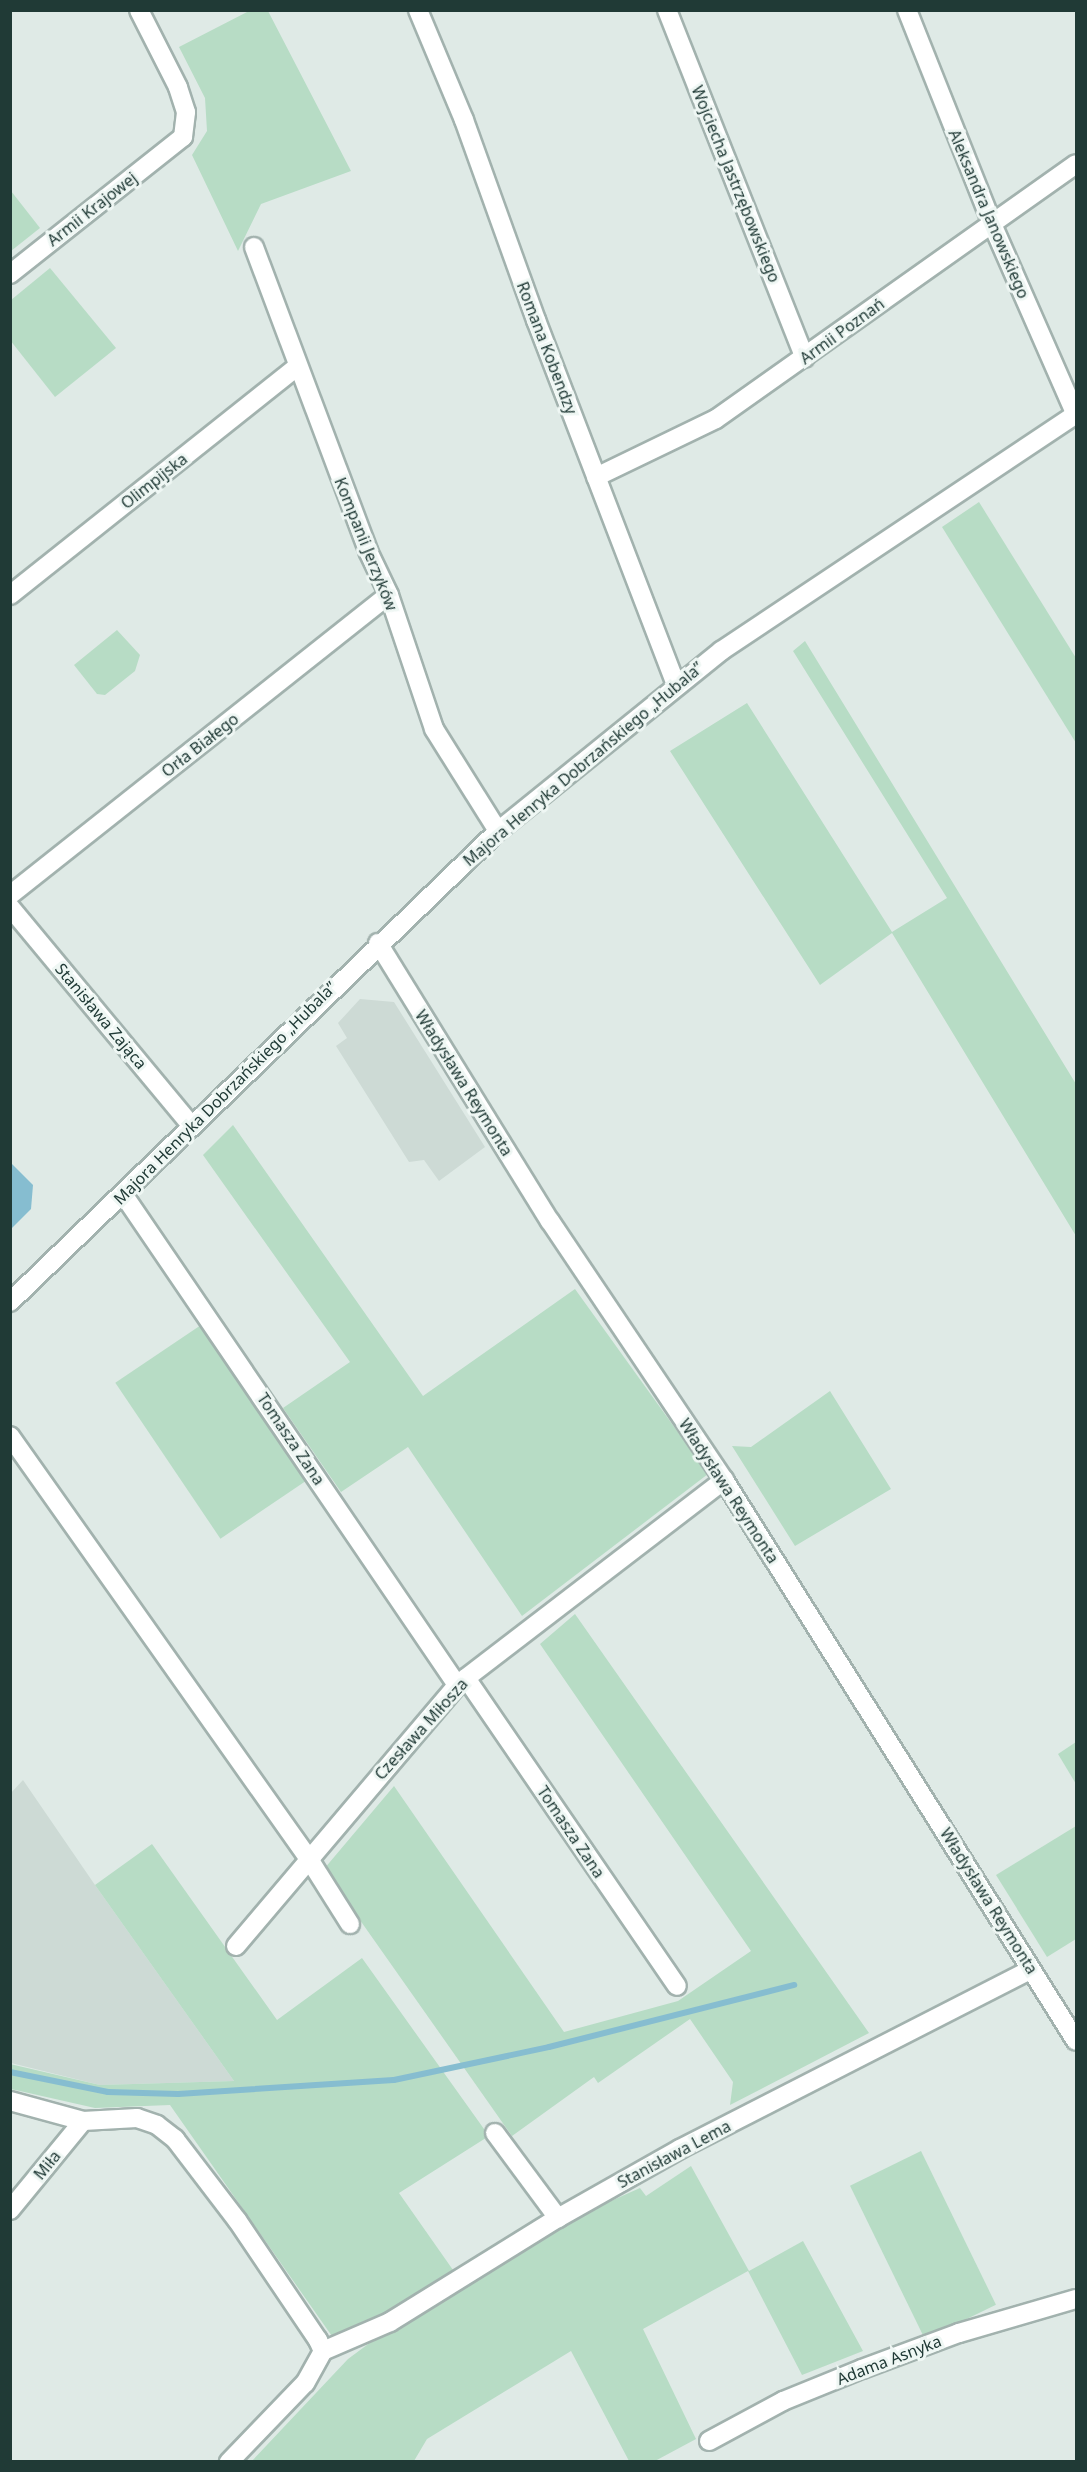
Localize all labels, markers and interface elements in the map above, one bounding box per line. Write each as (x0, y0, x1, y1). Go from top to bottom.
street label: Wojciecha Jastrzębowskiego (688, 83, 784, 285)
street label: Aleksandra Janowskiego (945, 127, 1033, 301)
street label: Armii Krajowej (43, 168, 141, 250)
street label: Romana Kobendzy (513, 279, 581, 417)
street label: Armii Poznań (796, 294, 888, 368)
street label: Olimpijska (117, 449, 191, 513)
street label: Kompanii Jerzyków (331, 475, 401, 613)
street label: Majora Henryka Dobrzańskiego „Hubala” (459, 658, 707, 870)
street label: Orła Białego (158, 709, 242, 781)
street label: Stanisława Zająca (51, 959, 151, 1073)
street label: Majora Henryka Dobrzańskiego „Hubala” (110, 978, 340, 1208)
street label: Władysława Reymonta (411, 1006, 517, 1160)
street label: Tomasza Zana (253, 1389, 329, 1489)
street label: Władysława Reymonta (675, 1415, 783, 1567)
street label: Czesława Miłosza (370, 1674, 472, 1784)
street label: Tomasza Zana (533, 1782, 609, 1882)
street label: Władysława Reymonta (936, 1824, 1042, 1978)
street label: Stanisława Lema (614, 2116, 734, 2192)
street label: Miła (30, 2147, 64, 2183)
street label: Adama Asnyka (834, 2331, 944, 2389)

